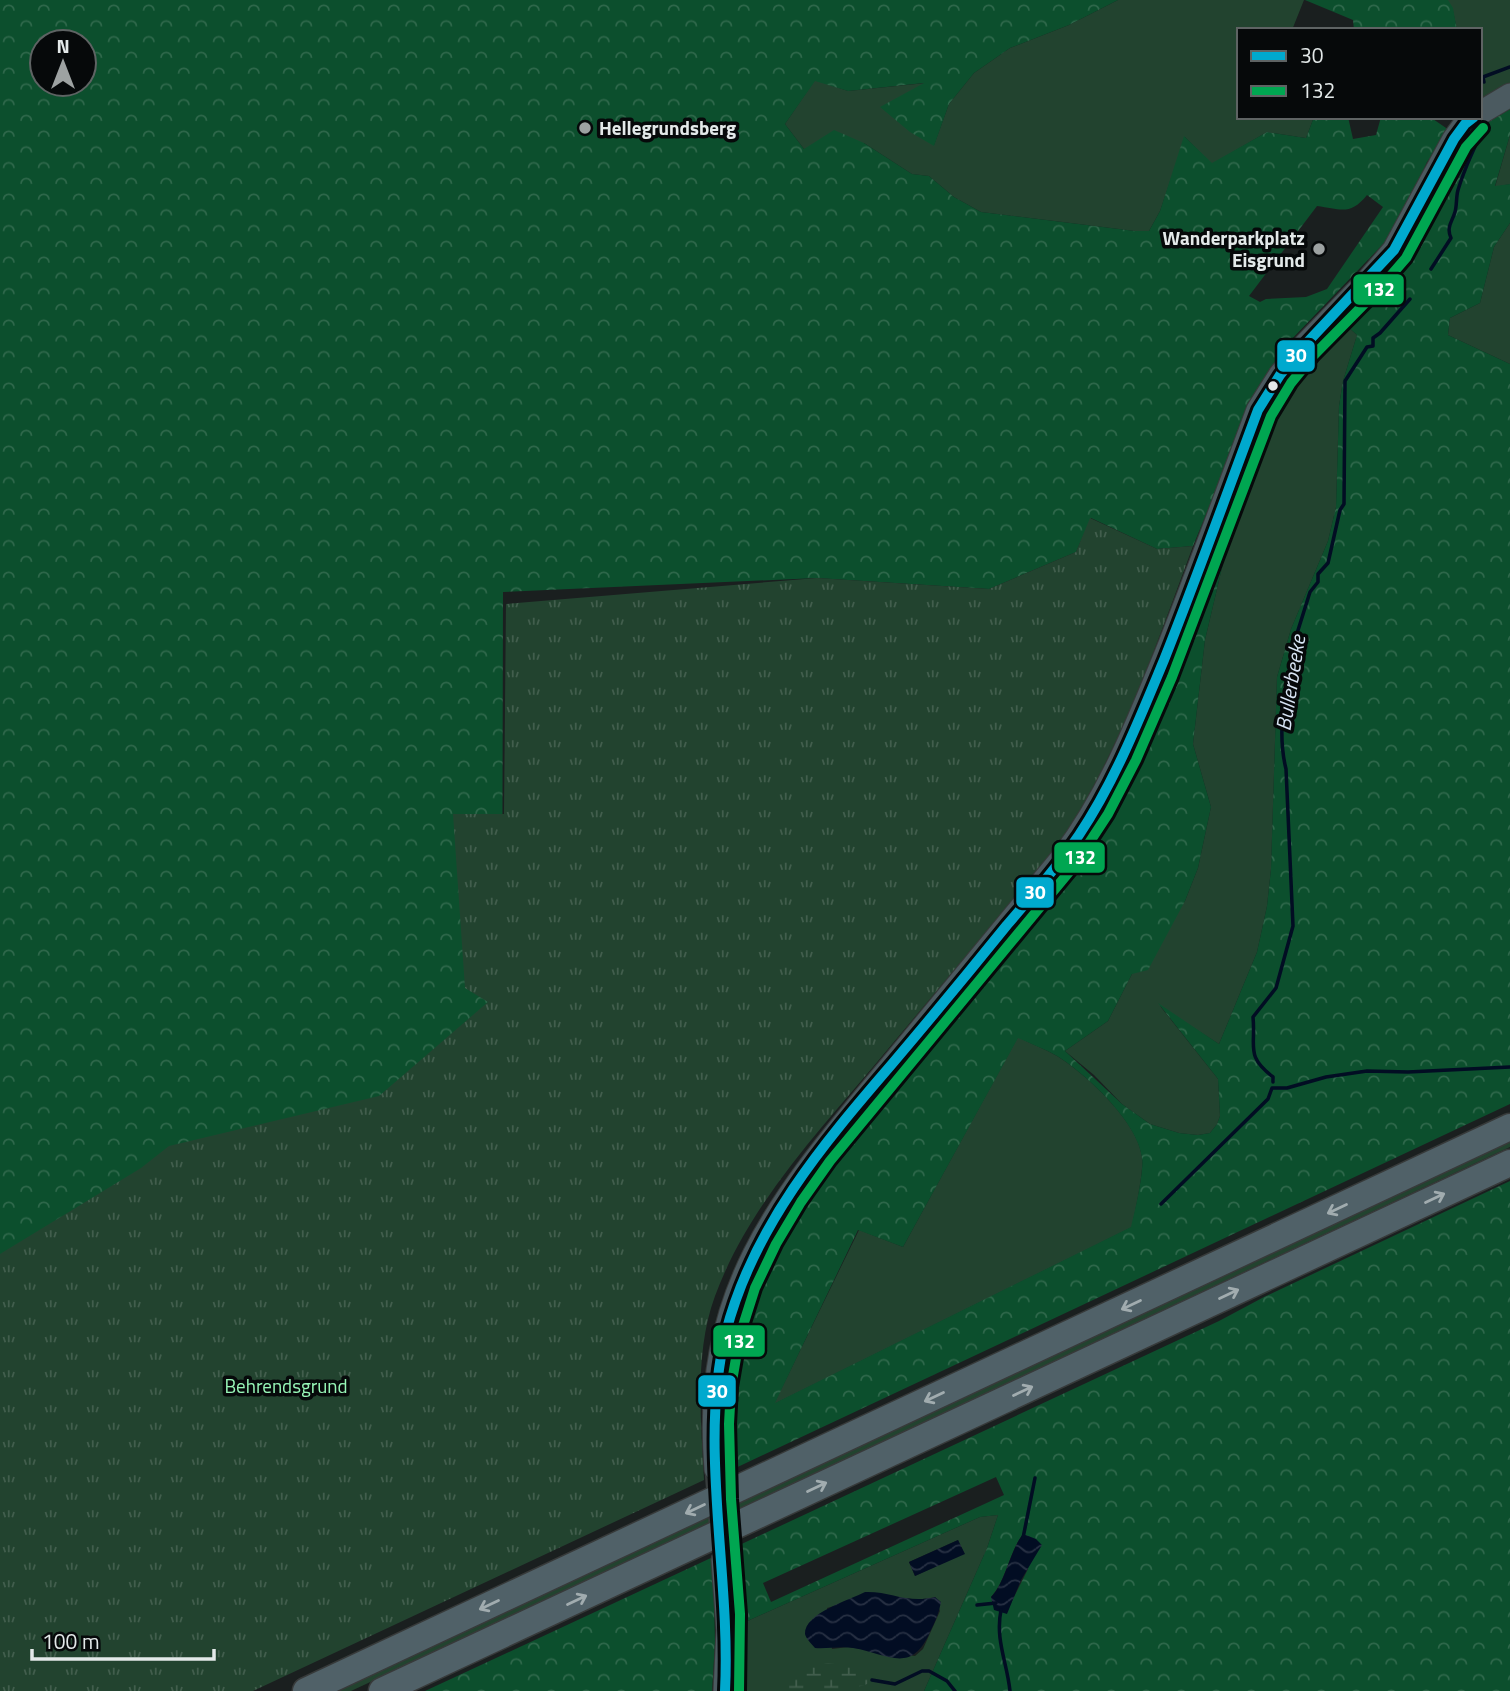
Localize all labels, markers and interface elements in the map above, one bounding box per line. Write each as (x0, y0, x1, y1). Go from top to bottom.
north arrow (28, 28, 98, 98)
legend (1237, 28, 1482, 119)
text: N (56, 31, 70, 60)
text: 30 (1300, 39, 1324, 71)
text: 132 (1300, 74, 1335, 106)
place label: Hellegrundsberg (599, 113, 736, 142)
marker: Hellegrundsberg (577, 120, 593, 136)
place label: Wanderparkplatz Eisgrund (1163, 223, 1305, 274)
marker: Wanderparkplatz Eisgrund (1311, 241, 1327, 257)
line badge: 132 (1352, 273, 1405, 306)
text: 132 (1363, 274, 1395, 303)
line badge: 30 (1276, 339, 1316, 373)
text: 30 (1285, 340, 1307, 369)
unlabelled marker (1266, 379, 1280, 393)
water label: Bullerbeeke (1267, 631, 1314, 733)
line badge: 132 (1053, 841, 1106, 874)
text: 132 (1064, 842, 1096, 871)
line badge: 30 (1015, 876, 1055, 909)
text: 30 (1024, 877, 1046, 906)
one-way arrow (1424, 1191, 1445, 1204)
one-way arrow (1327, 1203, 1349, 1216)
one-way arrow (1218, 1287, 1239, 1300)
one-way arrow (1121, 1300, 1142, 1313)
line badge: 132 (712, 1324, 766, 1358)
text: 132 (723, 1326, 755, 1355)
park label: Behrendsgrund (224, 1371, 348, 1400)
line badge: 30 (697, 1374, 737, 1408)
text: 30 (706, 1376, 728, 1405)
one-way arrow (1012, 1383, 1033, 1397)
one-way arrow (924, 1391, 945, 1405)
one-way arrow (806, 1480, 827, 1493)
one-way arrow (685, 1502, 706, 1516)
one-way arrow (566, 1592, 587, 1606)
one-way arrow (479, 1599, 500, 1612)
scale bar (32, 1618, 214, 1662)
text: 100 m (42, 1625, 99, 1657)

